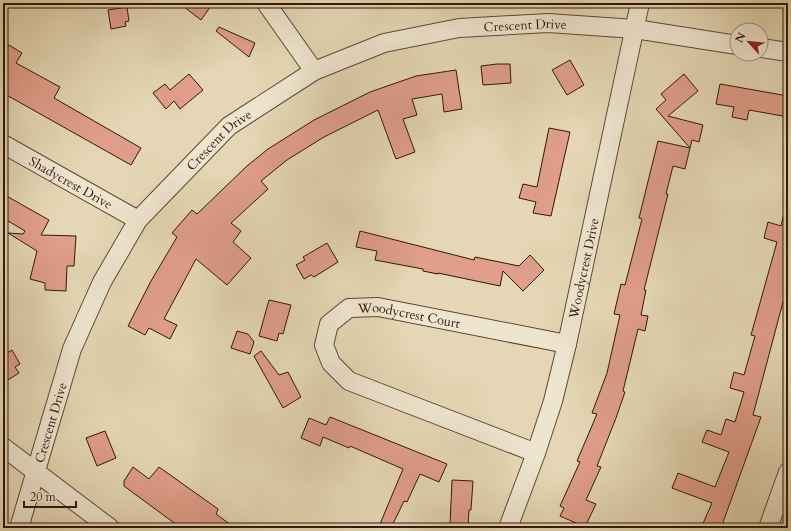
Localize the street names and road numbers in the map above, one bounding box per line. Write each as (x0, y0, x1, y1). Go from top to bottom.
street label: Crescent Drive (483, 15, 567, 37)
street label: Crescent Drive (183, 106, 256, 175)
street label: Shadycrest Drive (26, 152, 116, 214)
street label: Woodycrest Drive (564, 216, 604, 321)
street label: Woodycrest Court (356, 299, 461, 333)
street label: Crescent Drive (31, 380, 72, 465)

